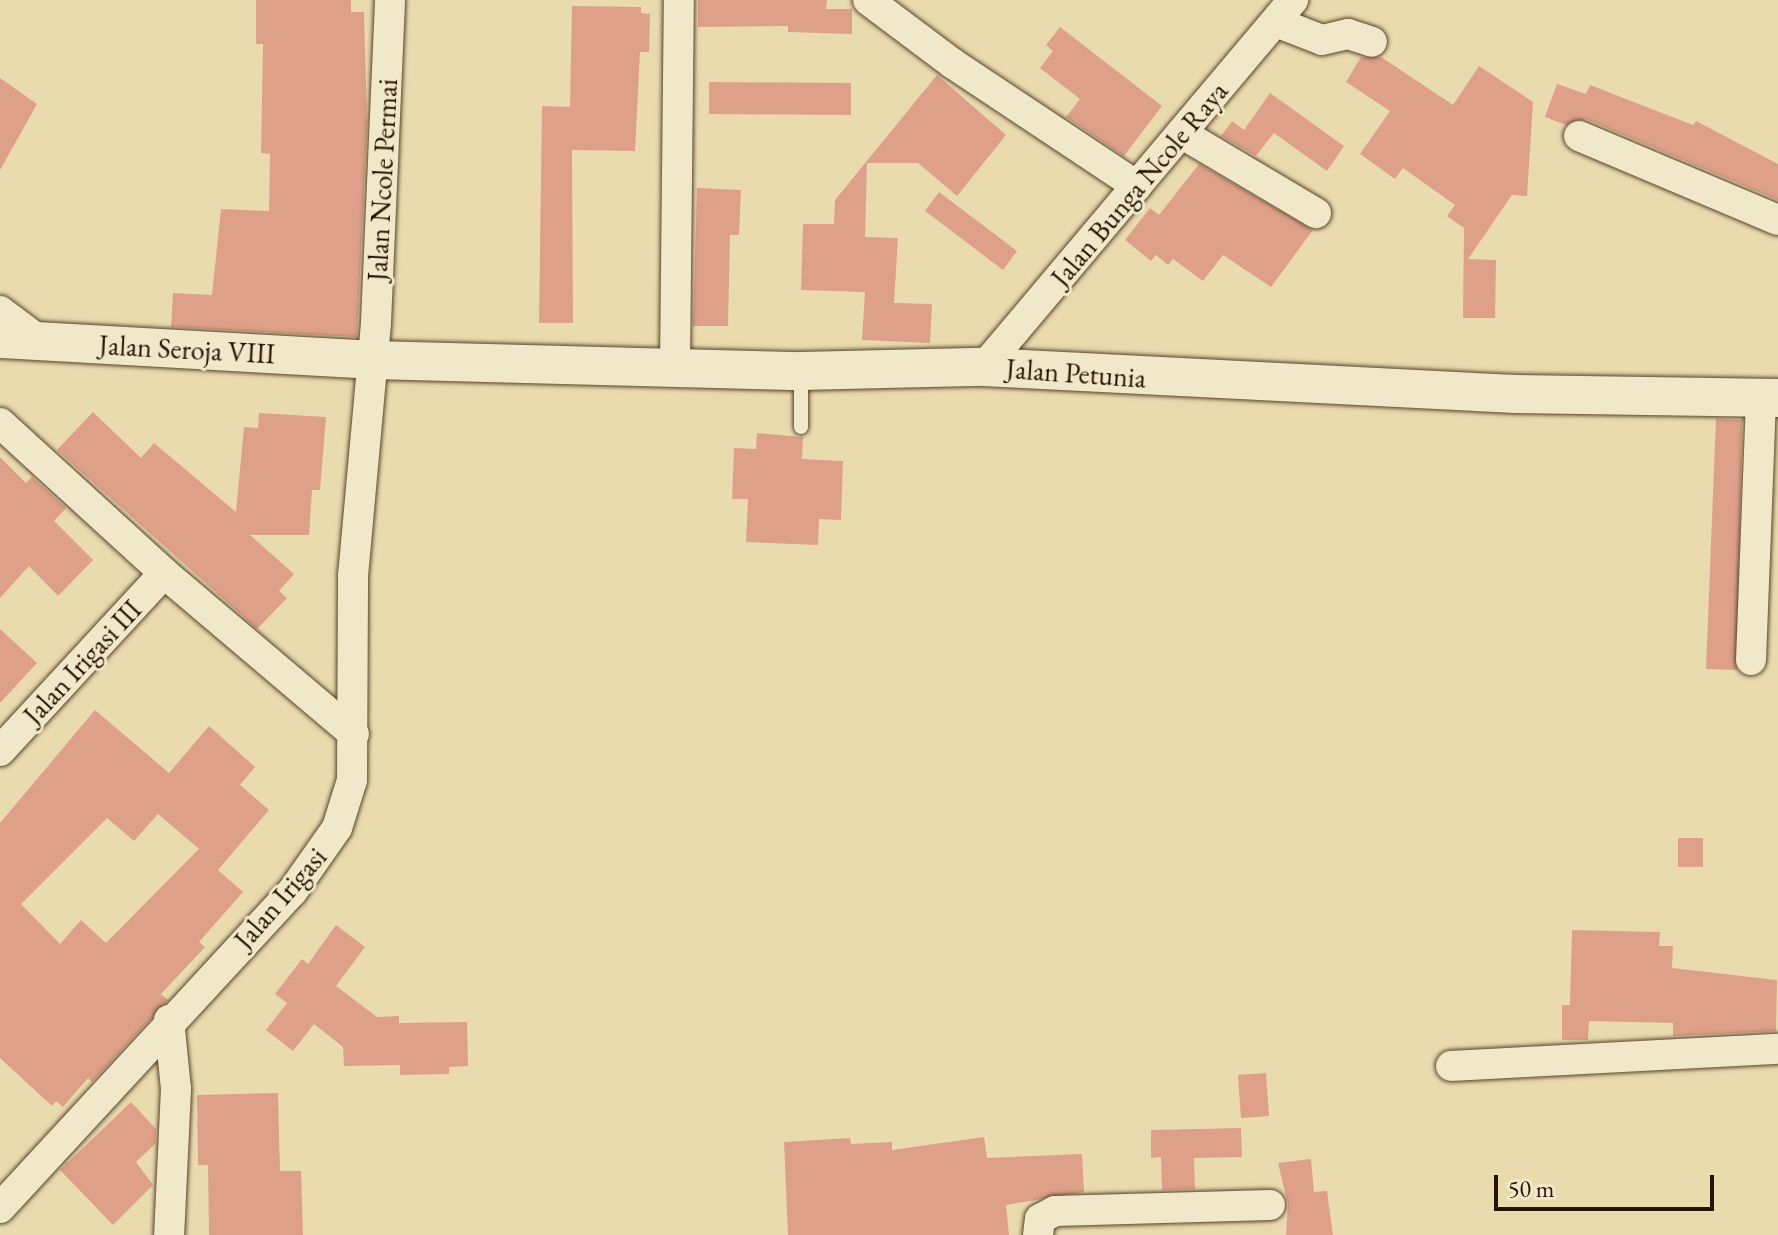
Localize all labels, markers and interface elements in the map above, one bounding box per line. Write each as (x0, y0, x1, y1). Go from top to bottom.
street label: Jalan Bunga Ncole Raya (1043, 75, 1235, 293)
street label: Jalan Ncole Permai (360, 78, 404, 282)
street label: Jalan Seroja VIII (98, 328, 276, 370)
street label: Jalan Petunia (1005, 351, 1147, 395)
street label: Jalan Irigasi III (16, 593, 148, 731)
street label: Jalan Irigasi (227, 840, 333, 956)
scale bar (1498, 1159, 1718, 1209)
text: 50 m (1508, 1173, 1555, 1204)

